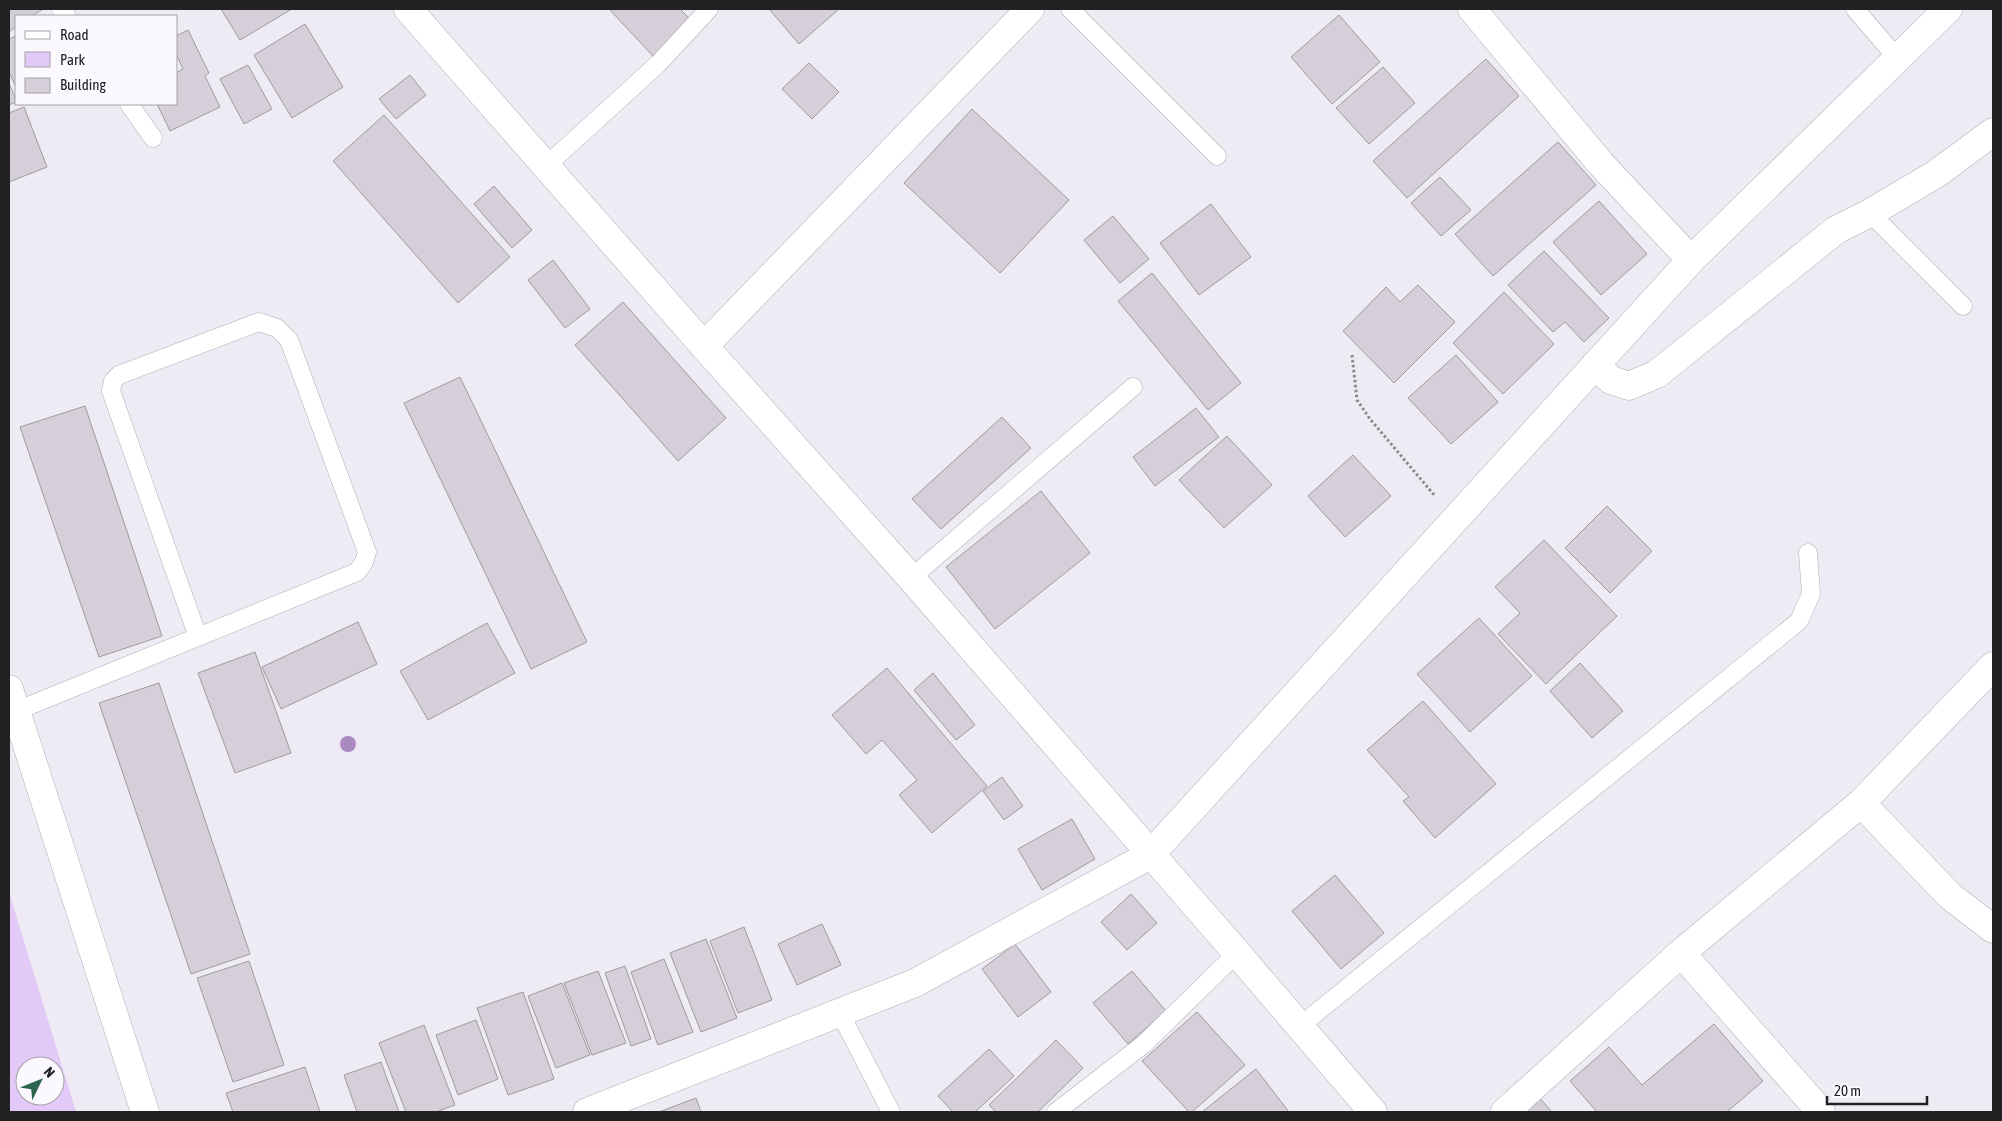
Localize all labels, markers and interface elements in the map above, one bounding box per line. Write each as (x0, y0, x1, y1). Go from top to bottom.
legend (15, 15, 178, 105)
text: Road (60, 26, 89, 43)
text: Park (60, 51, 85, 68)
text: Building (60, 76, 106, 93)
north arrow (15, 1056, 65, 1106)
text: N (41, 1064, 58, 1081)
scale bar (1827, 1074, 1927, 1106)
text: 20 m (1834, 1082, 1861, 1099)

